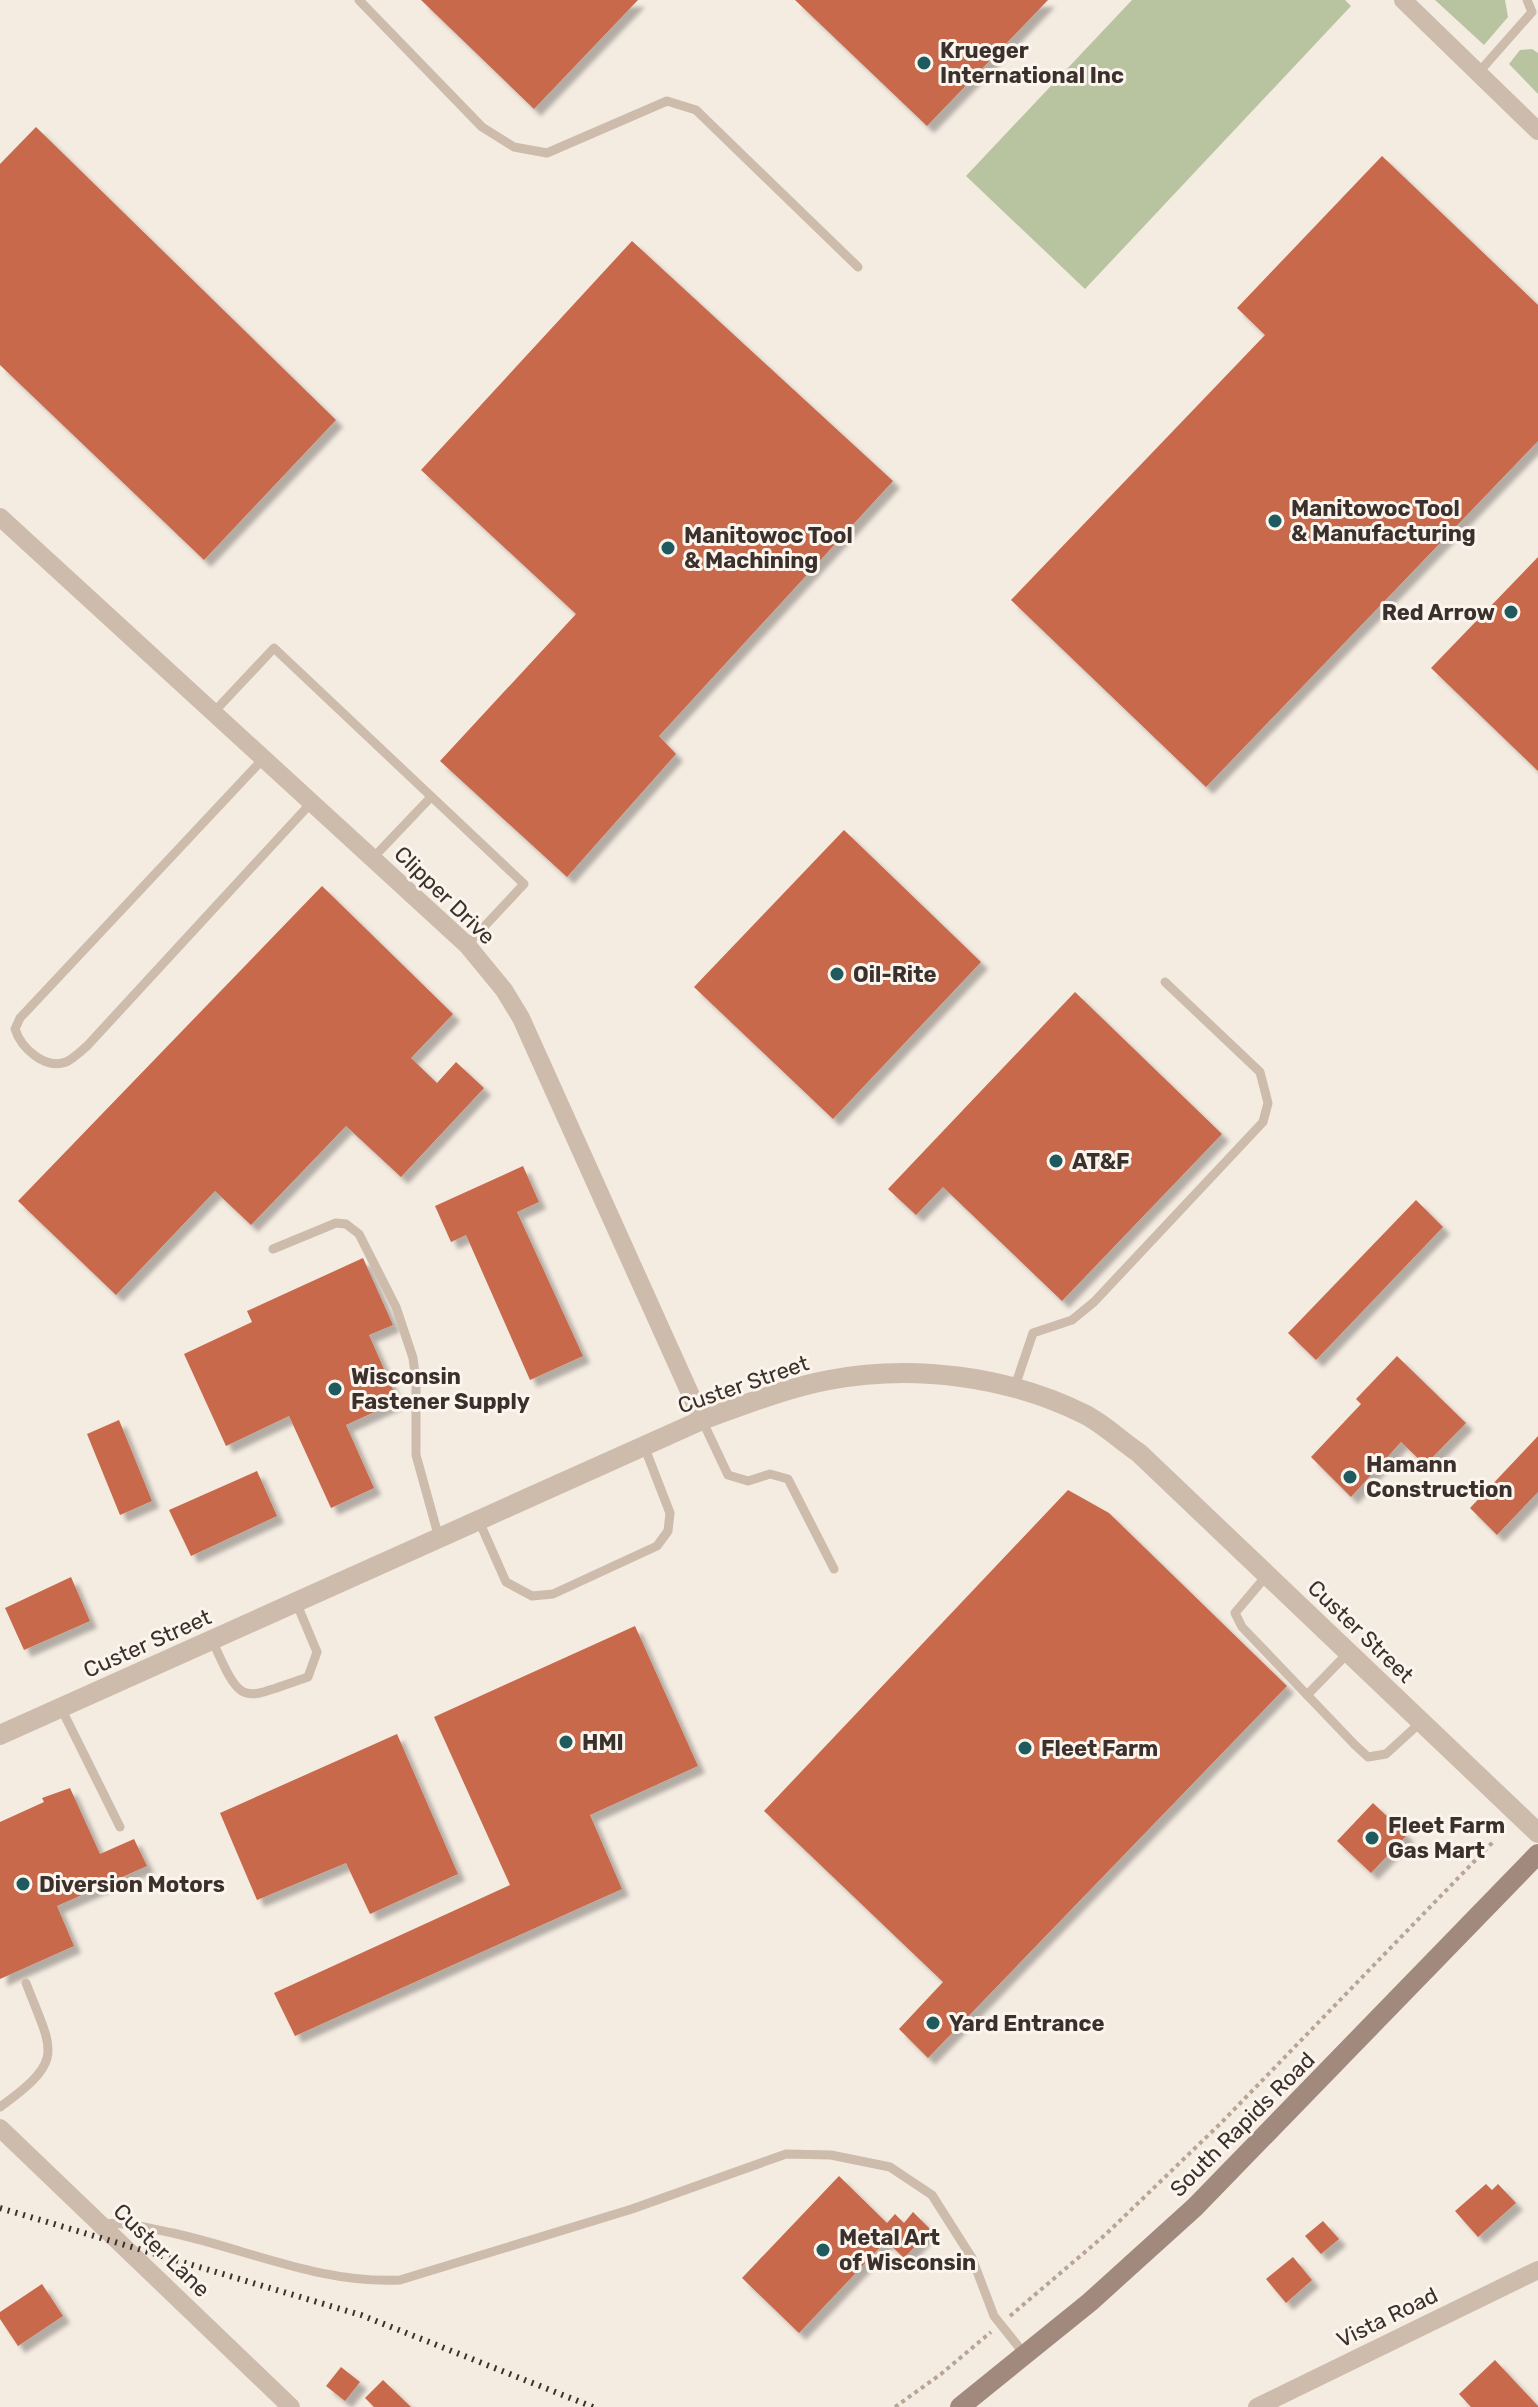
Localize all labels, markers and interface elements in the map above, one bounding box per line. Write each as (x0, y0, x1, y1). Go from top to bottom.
place label: Krueger International Inc (940, 37, 1124, 89)
marker: Krueger International Inc (915, 54, 933, 72)
place label: Manitowoc Tool & Manufacturing (1291, 495, 1476, 547)
marker: Manitowoc Tool & Manufacturing (1266, 512, 1284, 530)
place label: Manitowoc Tool & Machining (684, 522, 853, 574)
marker: Manitowoc Tool & Machining (659, 539, 677, 557)
place label: Red Arrow (1382, 599, 1495, 626)
marker: Red Arrow (1502, 603, 1520, 621)
street label: Clipper Drive (388, 840, 501, 950)
place label: Oil-Rite (853, 961, 937, 988)
marker: Oil-Rite (828, 965, 846, 983)
place label: AT&F (1072, 1148, 1130, 1175)
marker: AT&F (1047, 1152, 1065, 1170)
street label: Custer Street (674, 1349, 813, 1420)
place label: Wisconsin Fastener Supply (351, 1363, 530, 1415)
marker: Wisconsin Fastener Supply (326, 1380, 344, 1398)
place label: Hamann Construction (1366, 1451, 1513, 1503)
marker: Hamann Construction (1341, 1468, 1359, 1486)
street label: Custer Street (1302, 1574, 1420, 1689)
street label: Custer Street (79, 1603, 216, 1684)
place label: HMI (582, 1729, 624, 1756)
marker: HMI (557, 1733, 575, 1751)
place label: Fleet Farm (1041, 1735, 1158, 1762)
marker: Fleet Farm (1016, 1739, 1034, 1757)
place label: Fleet Farm Gas Mart (1388, 1812, 1505, 1864)
marker: Fleet Farm Gas Mart (1363, 1829, 1381, 1847)
place label: Diversion Motors (39, 1871, 225, 1898)
marker: Diversion Motors (14, 1875, 32, 1893)
place label: Yard Entrance (949, 2010, 1105, 2037)
marker: Yard Entrance (924, 2014, 942, 2032)
street label: South Rapids Road (1164, 2046, 1320, 2202)
street label: Custer Lane (108, 2198, 215, 2303)
place label: Metal Art of Wisconsin (839, 2224, 976, 2276)
marker: Metal Art of Wisconsin (814, 2241, 832, 2259)
street label: Vista Road (1332, 2281, 1442, 2354)

